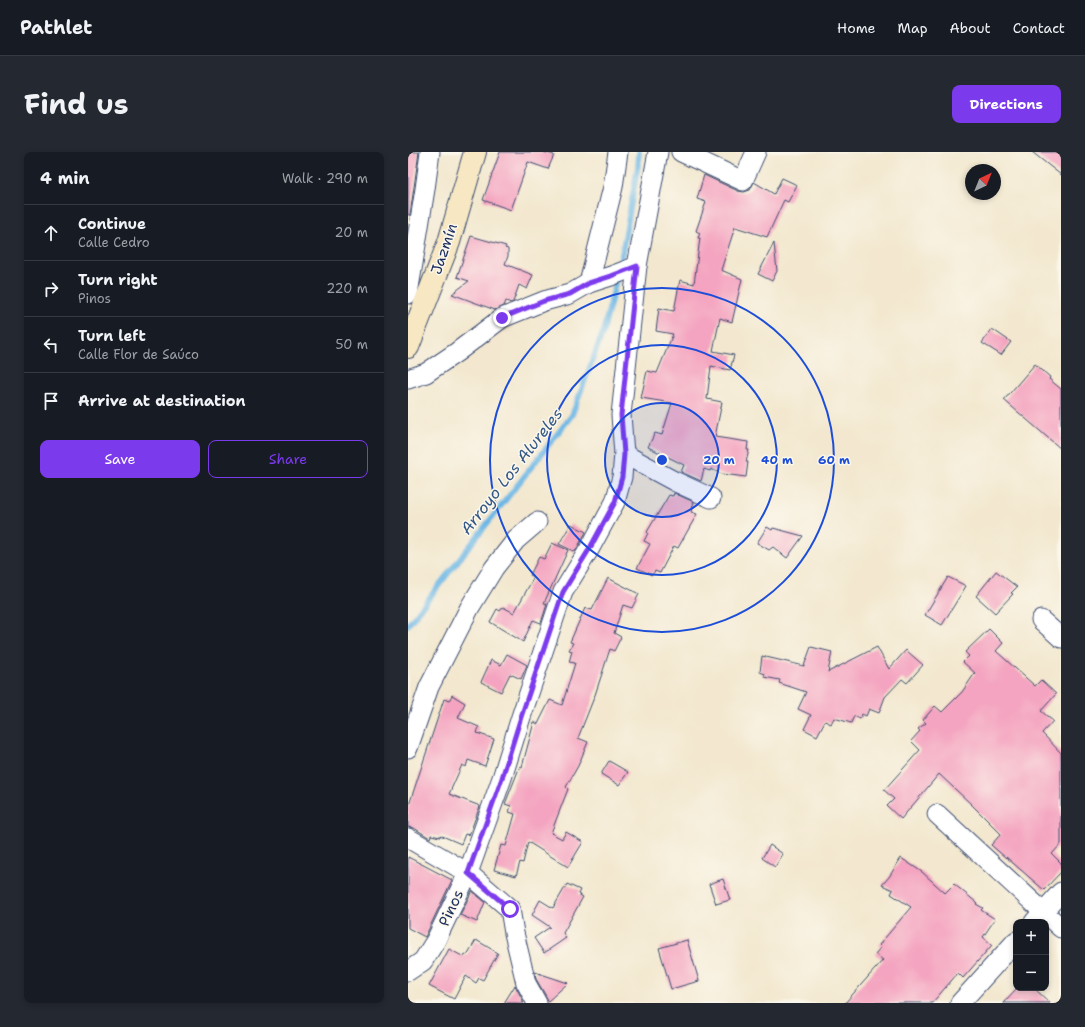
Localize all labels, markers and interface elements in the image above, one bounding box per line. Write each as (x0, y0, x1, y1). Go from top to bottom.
text: Pathlet (20, 15, 92, 40)
text: Home (837, 19, 876, 37)
text: Map (898, 19, 928, 37)
text: About (950, 19, 991, 37)
text: Contact (1013, 19, 1065, 37)
text: Find us (24, 85, 129, 123)
button: Directions (952, 85, 1061, 123)
north arrow (965, 164, 1001, 200)
text: 4 min (40, 167, 90, 189)
text: Walk · 290 m (282, 170, 368, 187)
text: Continue (78, 214, 146, 234)
street label: Jazmín (426, 221, 462, 277)
icon: ahead (40, 222, 62, 244)
text: 20 m (335, 224, 368, 241)
text: Calle Cedro (78, 234, 150, 251)
text: Turn right (78, 270, 158, 290)
icon: right (40, 278, 62, 300)
text: 220 m (326, 280, 368, 297)
text: Pinos (78, 290, 111, 307)
route end (493, 309, 511, 327)
text: Turn left (78, 326, 146, 346)
icon: left (40, 334, 62, 356)
text: 50 m (335, 336, 368, 353)
text: Calle Flor de Saúco (78, 346, 199, 363)
icon: arrive (40, 390, 62, 412)
text: Arrive at destination (78, 391, 246, 411)
water label: Arroyo Los Alureles (456, 404, 567, 539)
button: Save (40, 440, 200, 478)
button: Share (208, 440, 368, 478)
text: 20 m (703, 452, 735, 468)
text: 40 m (761, 452, 793, 468)
text: 60 m (818, 452, 850, 468)
centre of rings (655, 453, 669, 467)
street label: Pinos (434, 887, 468, 929)
route start (501, 900, 519, 918)
map controls (1013, 919, 1049, 991)
button: + (1013, 919, 1049, 955)
button: − (1013, 955, 1049, 991)

